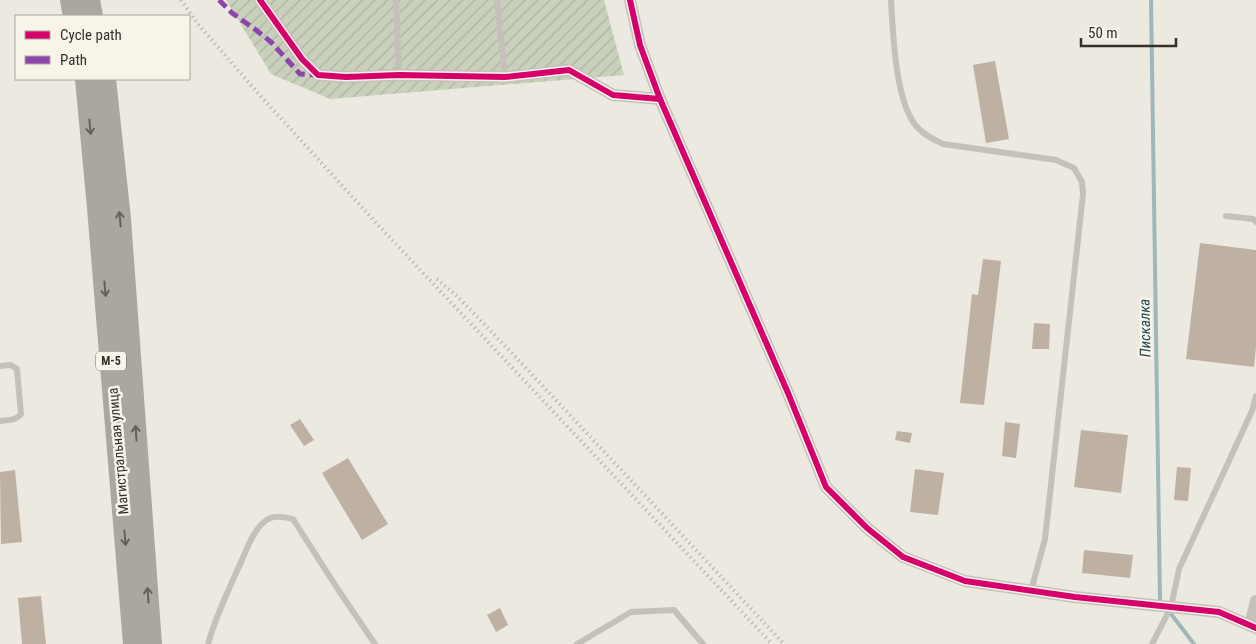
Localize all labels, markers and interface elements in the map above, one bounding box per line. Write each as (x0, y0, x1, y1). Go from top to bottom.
legend (15, 15, 190, 80)
scale bar (1081, 15, 1176, 47)
text: 50 m (1088, 24, 1118, 42)
text: Cycle path (60, 26, 122, 44)
text: Path (60, 51, 87, 69)
one-way arrow (86, 119, 95, 135)
one-way arrow (115, 211, 125, 227)
one-way arrow (100, 281, 109, 297)
water label: Пискалка (1135, 299, 1155, 357)
road number: М-5 (96, 352, 126, 371)
street label: Магистральная улица (104, 387, 132, 515)
one-way arrow (131, 426, 140, 442)
one-way arrow (121, 530, 130, 546)
one-way arrow (143, 588, 152, 604)

